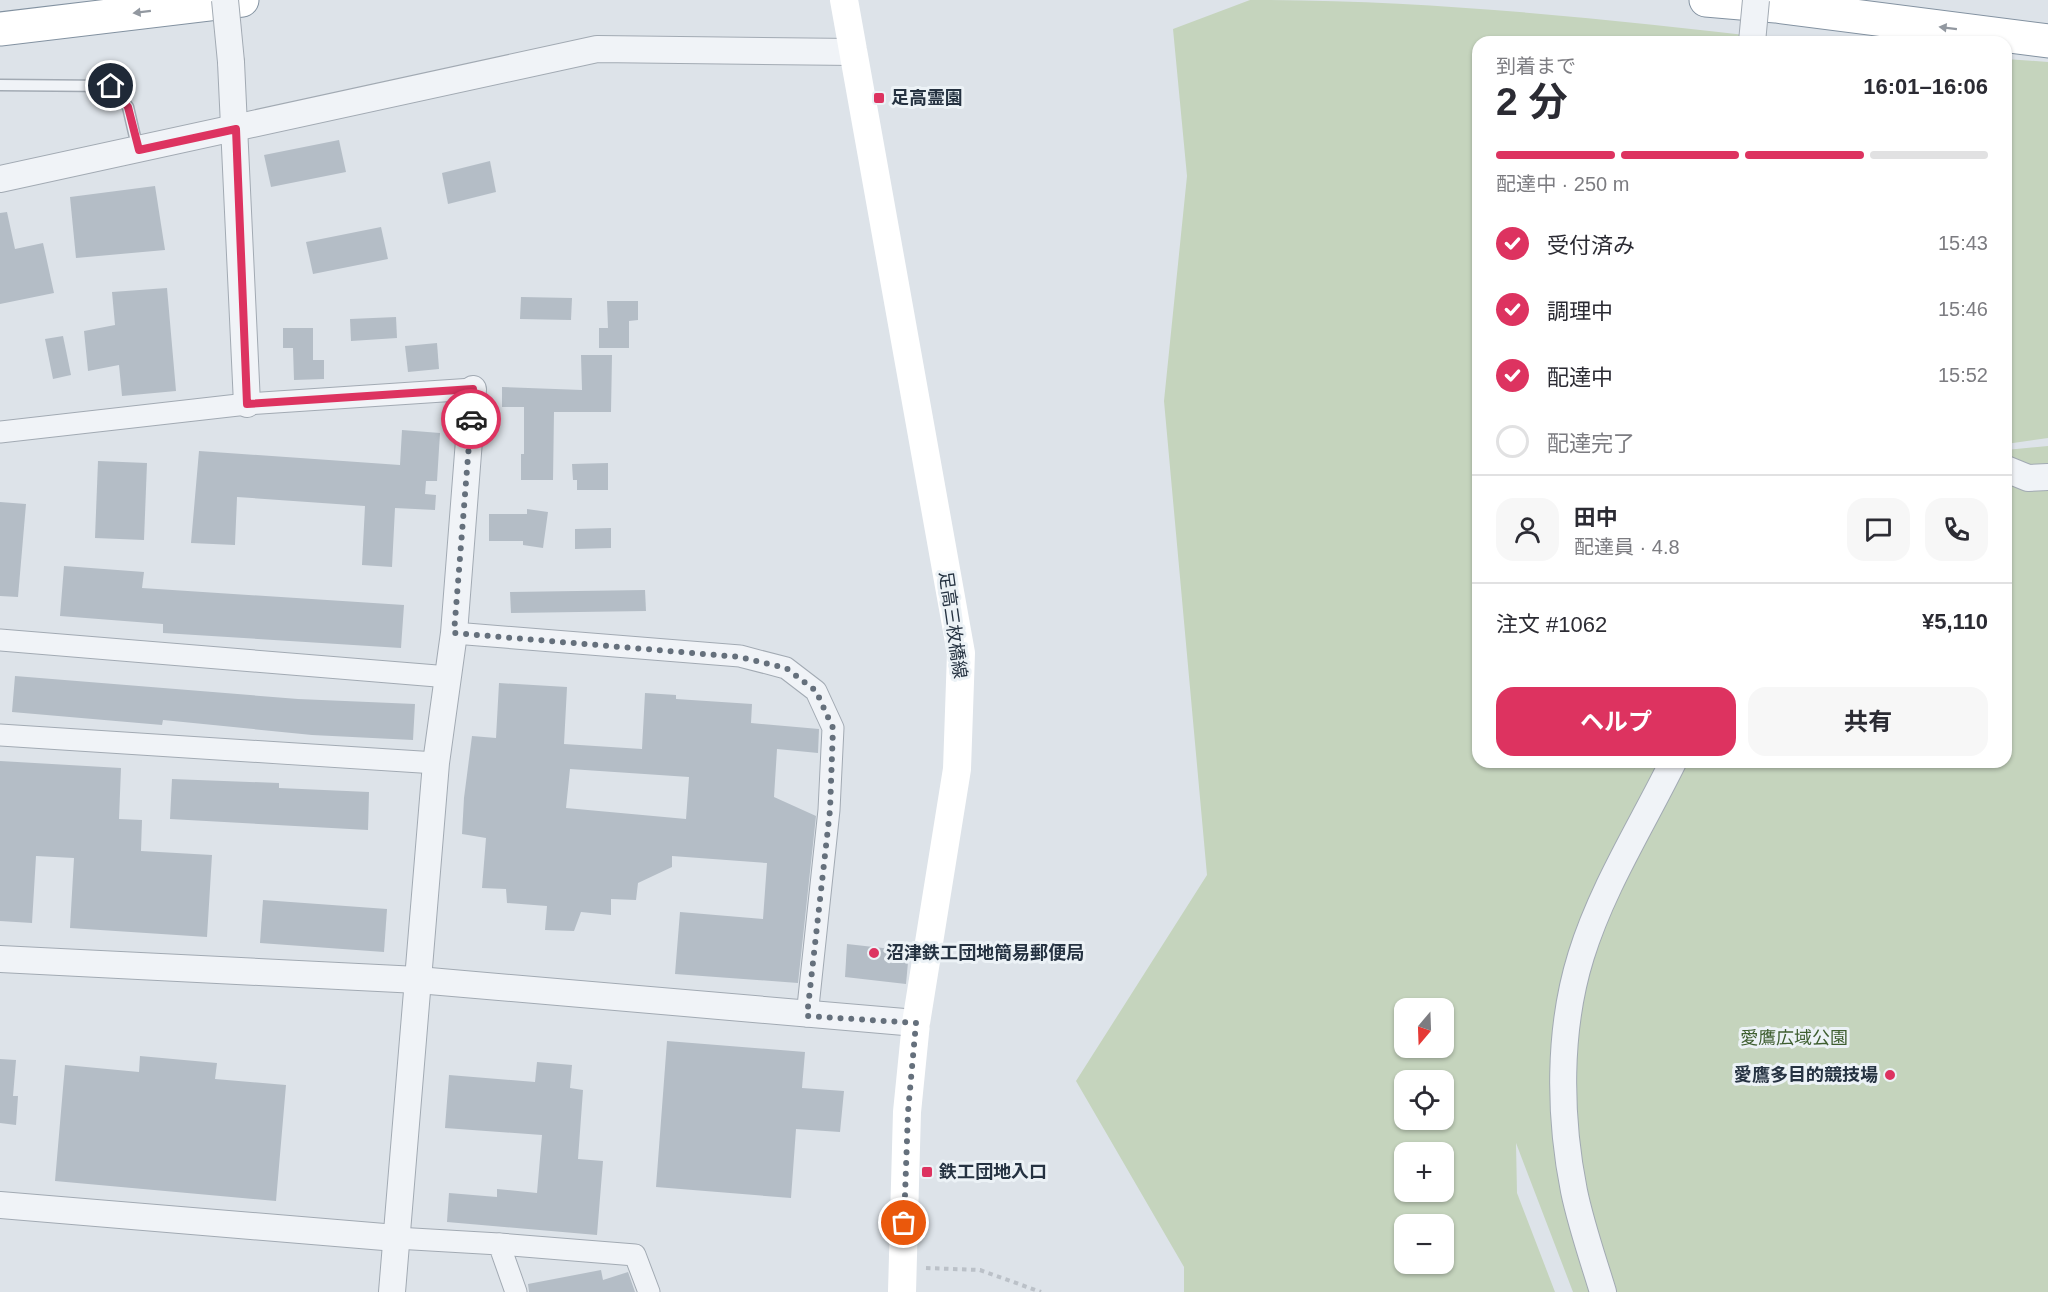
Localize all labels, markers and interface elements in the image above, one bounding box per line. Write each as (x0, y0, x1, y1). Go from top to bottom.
one-way arrow (132, 7, 151, 17)
one-way arrow (1939, 24, 1958, 33)
text: 到着まで (1496, 55, 1576, 77)
pin (85, 60, 136, 111)
icon: home (94, 69, 127, 102)
text: 16:01–16:06 (1863, 74, 1988, 99)
text: 2 分 (1496, 80, 1568, 123)
place label: 足高霊園 (891, 88, 963, 108)
marker: 足高霊園 (872, 91, 886, 105)
text: 配達中 · 250 m (1496, 173, 1629, 195)
icon: check (1496, 227, 1529, 260)
text: 15:43 (1938, 232, 1988, 254)
text: 受付済み (1547, 233, 1635, 258)
icon: check (1496, 293, 1529, 326)
text: 15:46 (1938, 298, 1988, 320)
text: 調理中 (1547, 299, 1613, 324)
icon: check (1496, 359, 1529, 392)
text: 15:52 (1938, 364, 1988, 386)
text: 配達中 (1547, 365, 1613, 390)
courier (441, 389, 501, 449)
icon: car (455, 403, 488, 436)
text: 配達完了 (1547, 431, 1635, 456)
button: person (1496, 498, 1559, 561)
button: chat (1847, 498, 1910, 561)
button: phone (1925, 498, 1988, 561)
text: 田中 (1574, 505, 1618, 530)
text: 配達員 · 4.8 (1574, 536, 1680, 558)
street label: 足高三枚橋線 (936, 570, 970, 680)
text: ¥5,110 (1922, 609, 1988, 634)
text: 注文 #1062 (1496, 612, 1607, 637)
button: ヘルプ (1496, 687, 1736, 756)
button: 共有 (1748, 687, 1988, 756)
place label: 沼津鉄工団地簡易郵便局 (886, 943, 1084, 963)
marker: 沼津鉄工団地簡易郵便局 (867, 946, 881, 960)
north arrow (1394, 998, 1454, 1058)
map controls (1394, 998, 1454, 1274)
park label: 愛鷹広域公園 (1740, 1028, 1848, 1048)
place label: 愛鷹多目的競技場 (1734, 1065, 1878, 1085)
marker: 愛鷹多目的競技場 (1883, 1068, 1897, 1082)
button: locate (1394, 1070, 1454, 1130)
button: + (1394, 1142, 1454, 1202)
place label: 鉄工団地入口 (938, 1162, 1047, 1182)
marker: 鉄工団地入口 (920, 1165, 934, 1179)
pin (878, 1197, 929, 1248)
icon: bag (887, 1206, 920, 1239)
button: − (1394, 1214, 1454, 1274)

